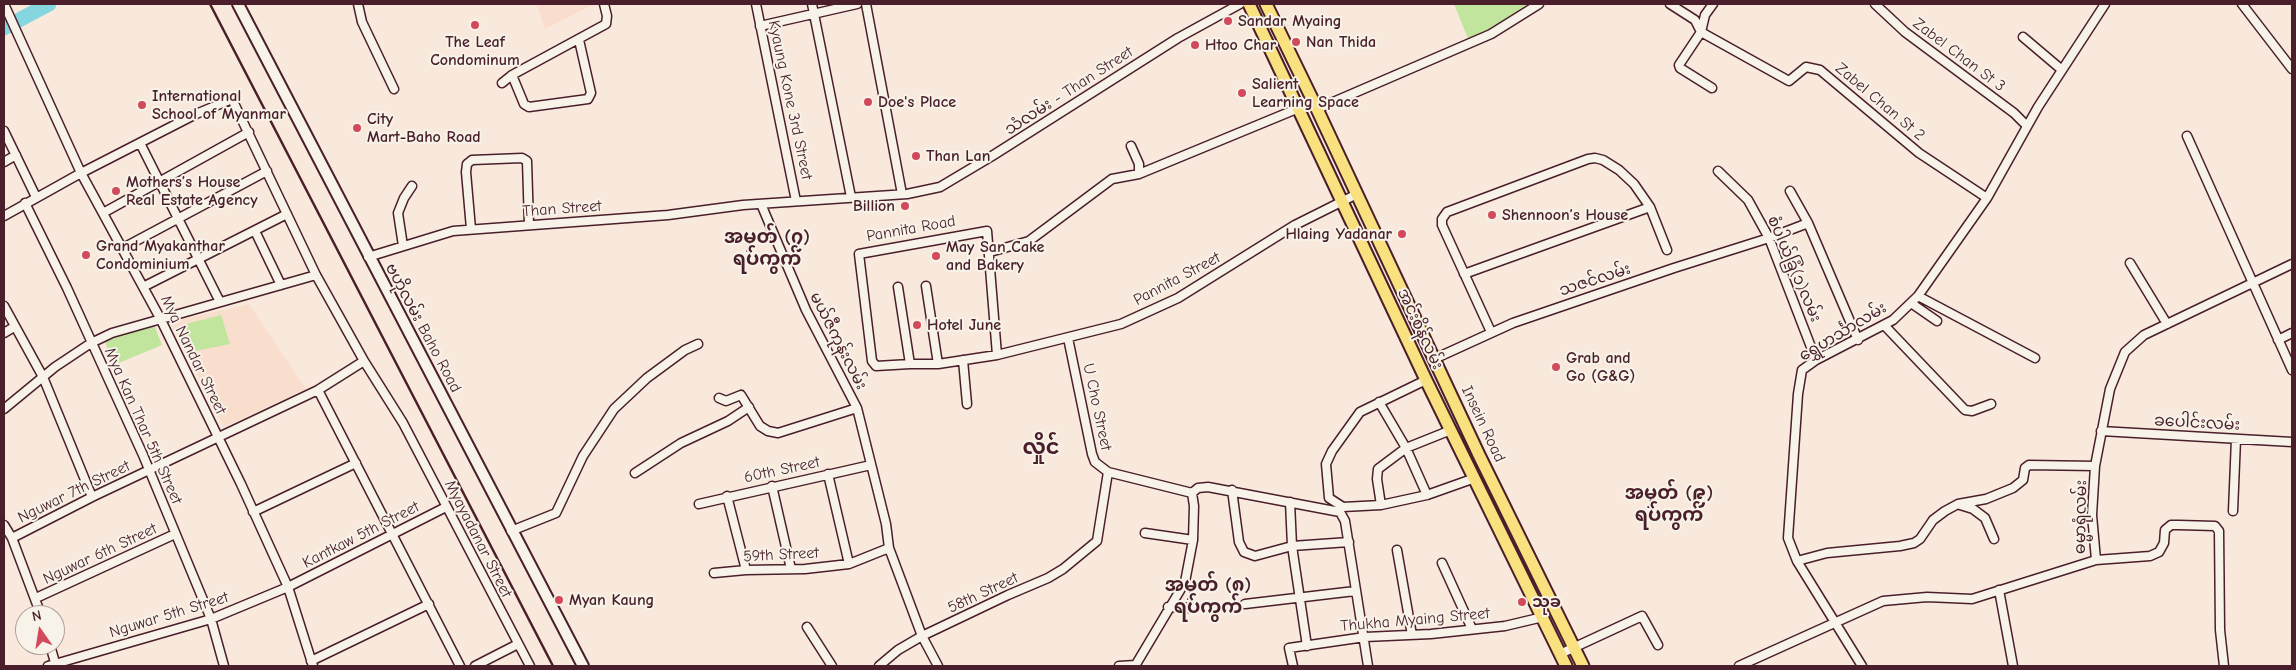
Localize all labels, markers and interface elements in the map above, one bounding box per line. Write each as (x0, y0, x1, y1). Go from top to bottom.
place label: Sandar Myaing (1238, 11, 1342, 31)
street label: Zabel Chan St 3 (1909, 14, 2009, 96)
marker: Sandar Myaing (1222, 15, 1234, 27)
marker: The Leaf Condominum (469, 19, 481, 31)
street label: Kyaung Kone 3rd Street (764, 19, 816, 181)
place label: The Leaf Condominum (430, 32, 520, 70)
place label: Nan Thida (1306, 32, 1376, 52)
place label: Htoo Char (1205, 35, 1276, 55)
marker: Nan Thida (1290, 36, 1302, 48)
marker: Htoo Char (1189, 39, 1201, 51)
street label: သံလမ်း - Than Street (1001, 42, 1137, 140)
street label: Zabel Chan St 2 (1831, 59, 1929, 145)
place label: Salient Learning Space (1252, 74, 1359, 112)
place label: International School of Myanmar (152, 86, 286, 124)
marker: Salient Learning Space (1236, 87, 1248, 99)
place label: Doe's Place (878, 92, 956, 112)
marker: Doe's Place (862, 96, 874, 108)
marker: International School of Myanmar (136, 99, 148, 111)
place label: City Mart-Baho Road (367, 109, 481, 147)
marker: City Mart-Baho Road (351, 122, 363, 134)
place label: Than Lan (926, 146, 990, 166)
marker: Than Lan (910, 150, 922, 162)
place label: Mothers’s House Real Estate Agency (126, 172, 257, 210)
marker: Mothers’s House Real Estate Agency (110, 185, 122, 197)
place label: Billion (853, 196, 895, 216)
street label: Than Street (522, 197, 602, 221)
marker: Billion (899, 200, 911, 212)
place label: Shennoon’s House (1502, 205, 1628, 225)
marker: Shennoon’s House (1486, 209, 1498, 221)
street label: Pannita Road (865, 212, 957, 246)
street label: စံပါယ်ခြံ(၁)လမ်း (1763, 213, 1825, 325)
place label: Hlaing Yadanar (1285, 224, 1392, 244)
district label: အမှတ် (၇) ရပ်ကွက် (724, 227, 810, 271)
marker: Hlaing Yadanar (1396, 228, 1408, 240)
place label: Grand Myakanthar Condominium (96, 236, 225, 274)
place label: May San Cake and Bakery (946, 237, 1044, 275)
street label: Pannita Street (1130, 248, 1224, 310)
marker: Grand Myakanthar Condominium (80, 249, 92, 261)
marker: May San Cake and Bakery (930, 250, 942, 262)
street label: သဇင်လမ်း (1557, 259, 1633, 301)
street label: ဗဟိုလမ်း Baho Road (381, 260, 465, 396)
street label: အင်းစိန်လမ်း (1393, 285, 1447, 373)
street label: မယ်ဇီကုန်းလမ်း (805, 289, 871, 393)
street label: Mya Nandar Street (156, 292, 230, 418)
street label: ရွှေဟင်္သာလမ်း (1796, 298, 1890, 366)
place label: Hotel June (927, 315, 1001, 335)
marker: Hotel June (911, 319, 923, 331)
street label: Mya Kan Thar 5th Street (100, 345, 186, 507)
place label: Grab and Go (G&G) (1566, 348, 1635, 386)
marker: Grab and Go (G&G) (1550, 361, 1562, 373)
street label: U Cho Street (1078, 362, 1116, 452)
street label: Insein Road (1457, 383, 1509, 465)
street label: ခပေါင်းလမ်း (2154, 411, 2240, 435)
district label: လှိုင် (1022, 435, 1060, 461)
street label: 60th Street (742, 453, 822, 487)
street label: Nguwar 7th Street (15, 457, 133, 527)
street label: Myayadanar Street (440, 477, 516, 601)
street label: ဓမ္မာရုံလမ်း (2071, 480, 2091, 554)
district label: အမှတ် (၉) ရပ်ကွက် (1625, 483, 1713, 527)
street label: Kantkaw 5th Street (299, 497, 423, 573)
street label: Nguwar 6th Street (40, 519, 160, 589)
street label: 59th Street (743, 543, 819, 567)
street label: 58th Street (945, 568, 1021, 618)
district label: အမှတ် (၈) ရပ်ကွက် (1165, 575, 1251, 619)
street label: Nguwar 5th Street (107, 588, 231, 642)
place label: Myan Kaung (569, 590, 654, 610)
place label: သုခ (1532, 592, 1561, 612)
marker: Myan Kaung (553, 594, 565, 606)
marker: သုခ (1516, 596, 1528, 608)
street label: Thukha Myaing Street (1339, 604, 1491, 636)
north arrow (15, 605, 65, 655)
text: N (30, 607, 43, 625)

